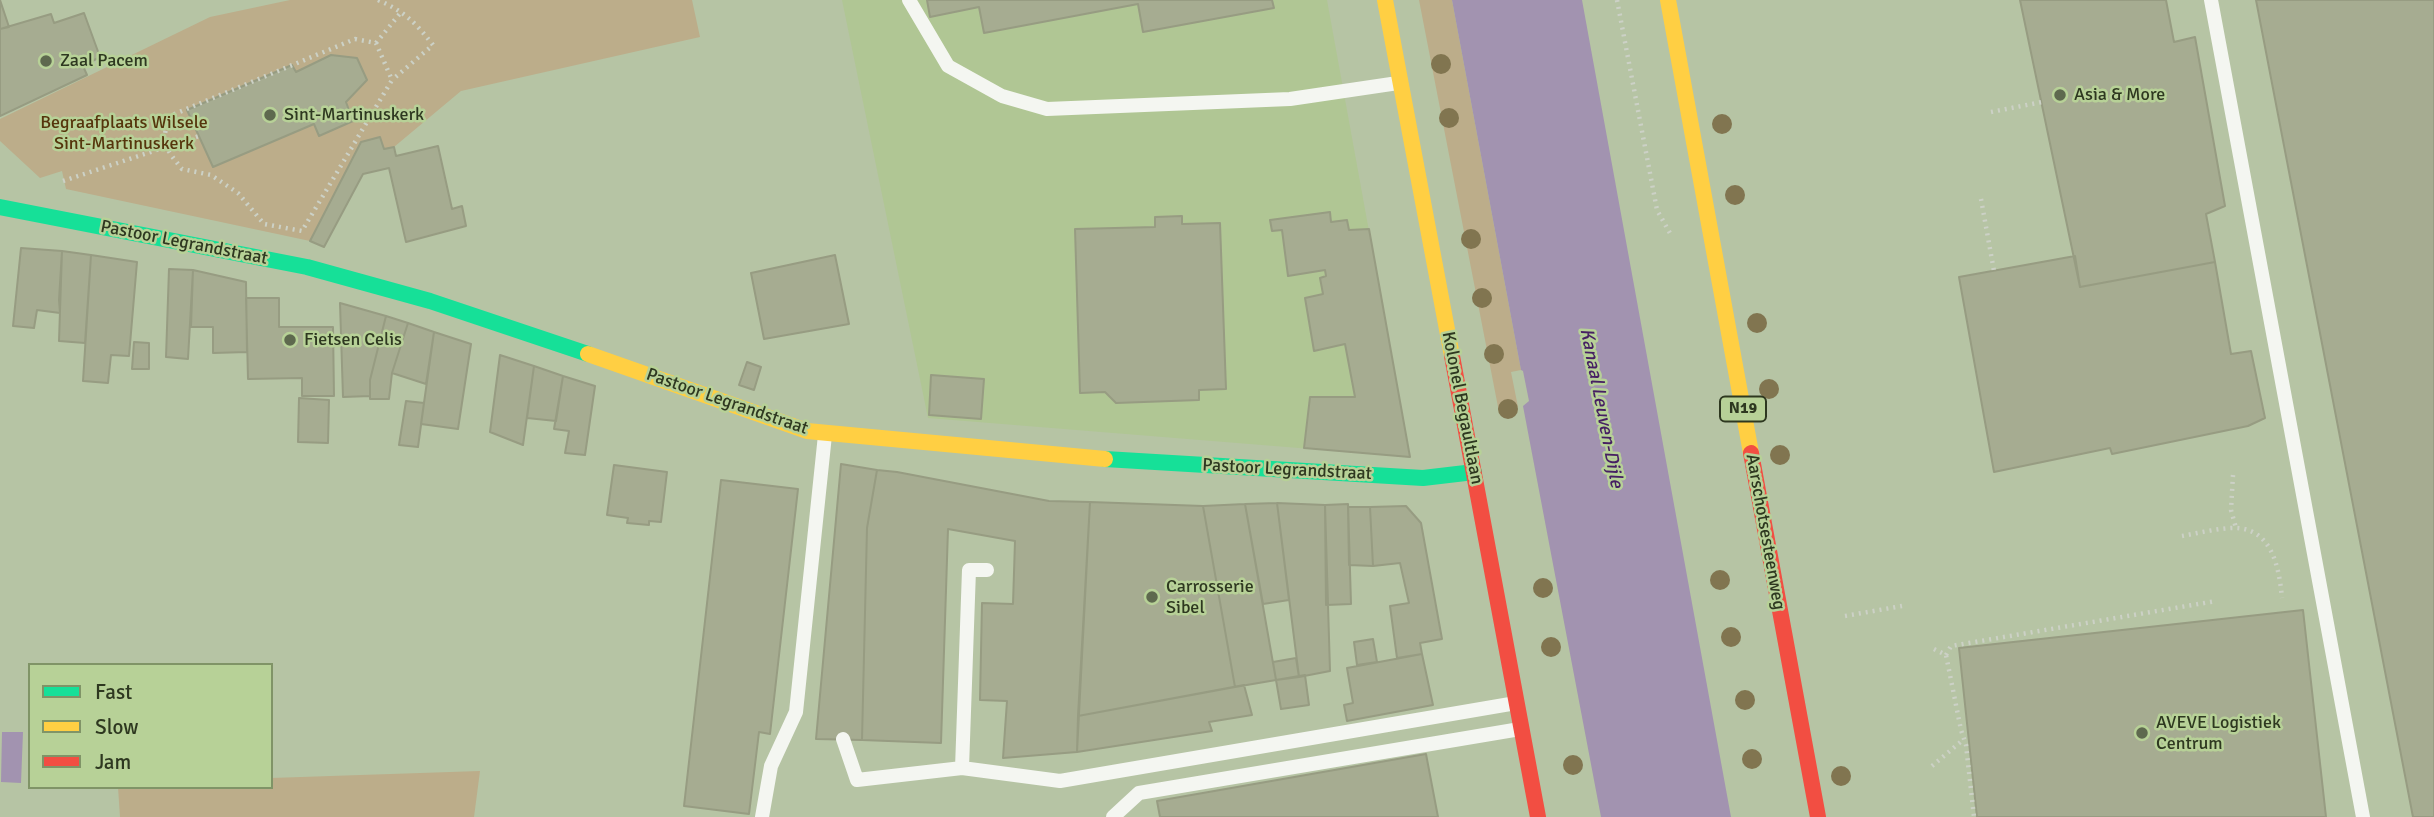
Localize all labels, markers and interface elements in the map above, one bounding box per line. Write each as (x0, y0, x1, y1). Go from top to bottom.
place label: Zaal Pacem (60, 50, 148, 72)
marker: Zaal Pacem (38, 53, 54, 69)
place label: Asia & More (2074, 84, 2165, 106)
marker: Asia & More (2052, 87, 2068, 103)
place label: Sint-Martinuskerk (284, 104, 424, 126)
marker: Sint-Martinuskerk (262, 107, 278, 123)
park label: Begraafplaats Wilsele Sint-Martinuskerk (40, 112, 208, 154)
street label: Pastoor Legrandstraat (99, 216, 269, 270)
water label: Kanaal Leuven-Dijle (1574, 326, 1628, 490)
place label: Fietsen Celis (304, 329, 402, 351)
street label: Kolonel Begaultlaan (1437, 330, 1487, 486)
marker: Fietsen Celis (282, 332, 298, 348)
street label: Pastoor Legrandstraat (643, 364, 811, 440)
road number: N19 (1720, 396, 1766, 422)
street label: Aarschotsesteenweg (1741, 452, 1789, 612)
street label: Pastoor Legrandstraat (1202, 455, 1372, 485)
place label: Carrosserie Sibel (1166, 576, 1254, 618)
marker: Carrosserie Sibel (1144, 589, 1160, 605)
legend (28, 663, 273, 789)
text: Fast (95, 679, 132, 705)
place label: AVEVE Logistiek Centrum (2156, 712, 2281, 754)
text: Slow (95, 714, 139, 740)
marker: AVEVE Logistiek Centrum (2134, 725, 2150, 741)
text: Jam (95, 749, 131, 775)

